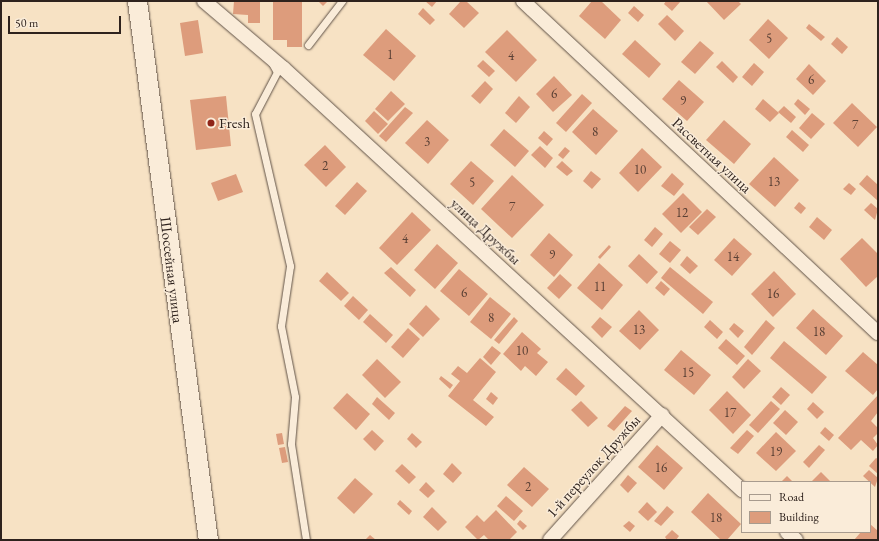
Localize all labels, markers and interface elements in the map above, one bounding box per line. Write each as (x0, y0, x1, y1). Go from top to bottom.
scale bar (10, 8, 123, 34)
text: 50 m (15, 15, 38, 31)
house number: 5 (766, 31, 772, 47)
house number: 1 (387, 47, 393, 63)
house number: 4 (508, 48, 514, 64)
house number: 6 (808, 72, 814, 88)
house number: 6 (551, 86, 557, 102)
house number: 9 (680, 93, 686, 109)
place label: Fresh (219, 114, 250, 132)
street label: Рассветная улица (669, 114, 755, 196)
house number: 7 (852, 117, 858, 133)
marker: Fresh (206, 118, 216, 128)
house number: 8 (592, 124, 598, 140)
house number: 3 (424, 134, 430, 150)
house number: 2 (322, 158, 328, 174)
house number: 10 (634, 162, 646, 178)
house number: 13 (768, 174, 780, 190)
house number: 5 (469, 175, 475, 191)
street label: улица Дружбы (447, 194, 525, 268)
house number: 7 (509, 199, 515, 215)
house number: 12 (676, 205, 688, 221)
street label: Шоссейная улица (157, 216, 187, 324)
house number: 4 (402, 231, 408, 247)
house number: 9 (549, 247, 555, 263)
house number: 14 (727, 249, 739, 265)
house number: 11 (594, 279, 606, 295)
house number: 6 (461, 285, 467, 301)
house number: 16 (767, 286, 779, 302)
house number: 8 (488, 310, 494, 326)
house number: 13 (633, 322, 645, 338)
house number: 18 (813, 324, 825, 340)
house number: 10 (516, 343, 528, 359)
house number: 15 (682, 365, 694, 381)
house number: 17 (724, 405, 736, 421)
street label: 1-й переулок Дружбы (542, 411, 644, 521)
house number: 19 (770, 444, 782, 460)
house number: 16 (655, 460, 667, 476)
house number: 2 (525, 479, 531, 495)
legend (741, 481, 871, 533)
text: Road (779, 489, 804, 505)
text: Building (779, 509, 819, 525)
house number: 18 (710, 510, 722, 526)

